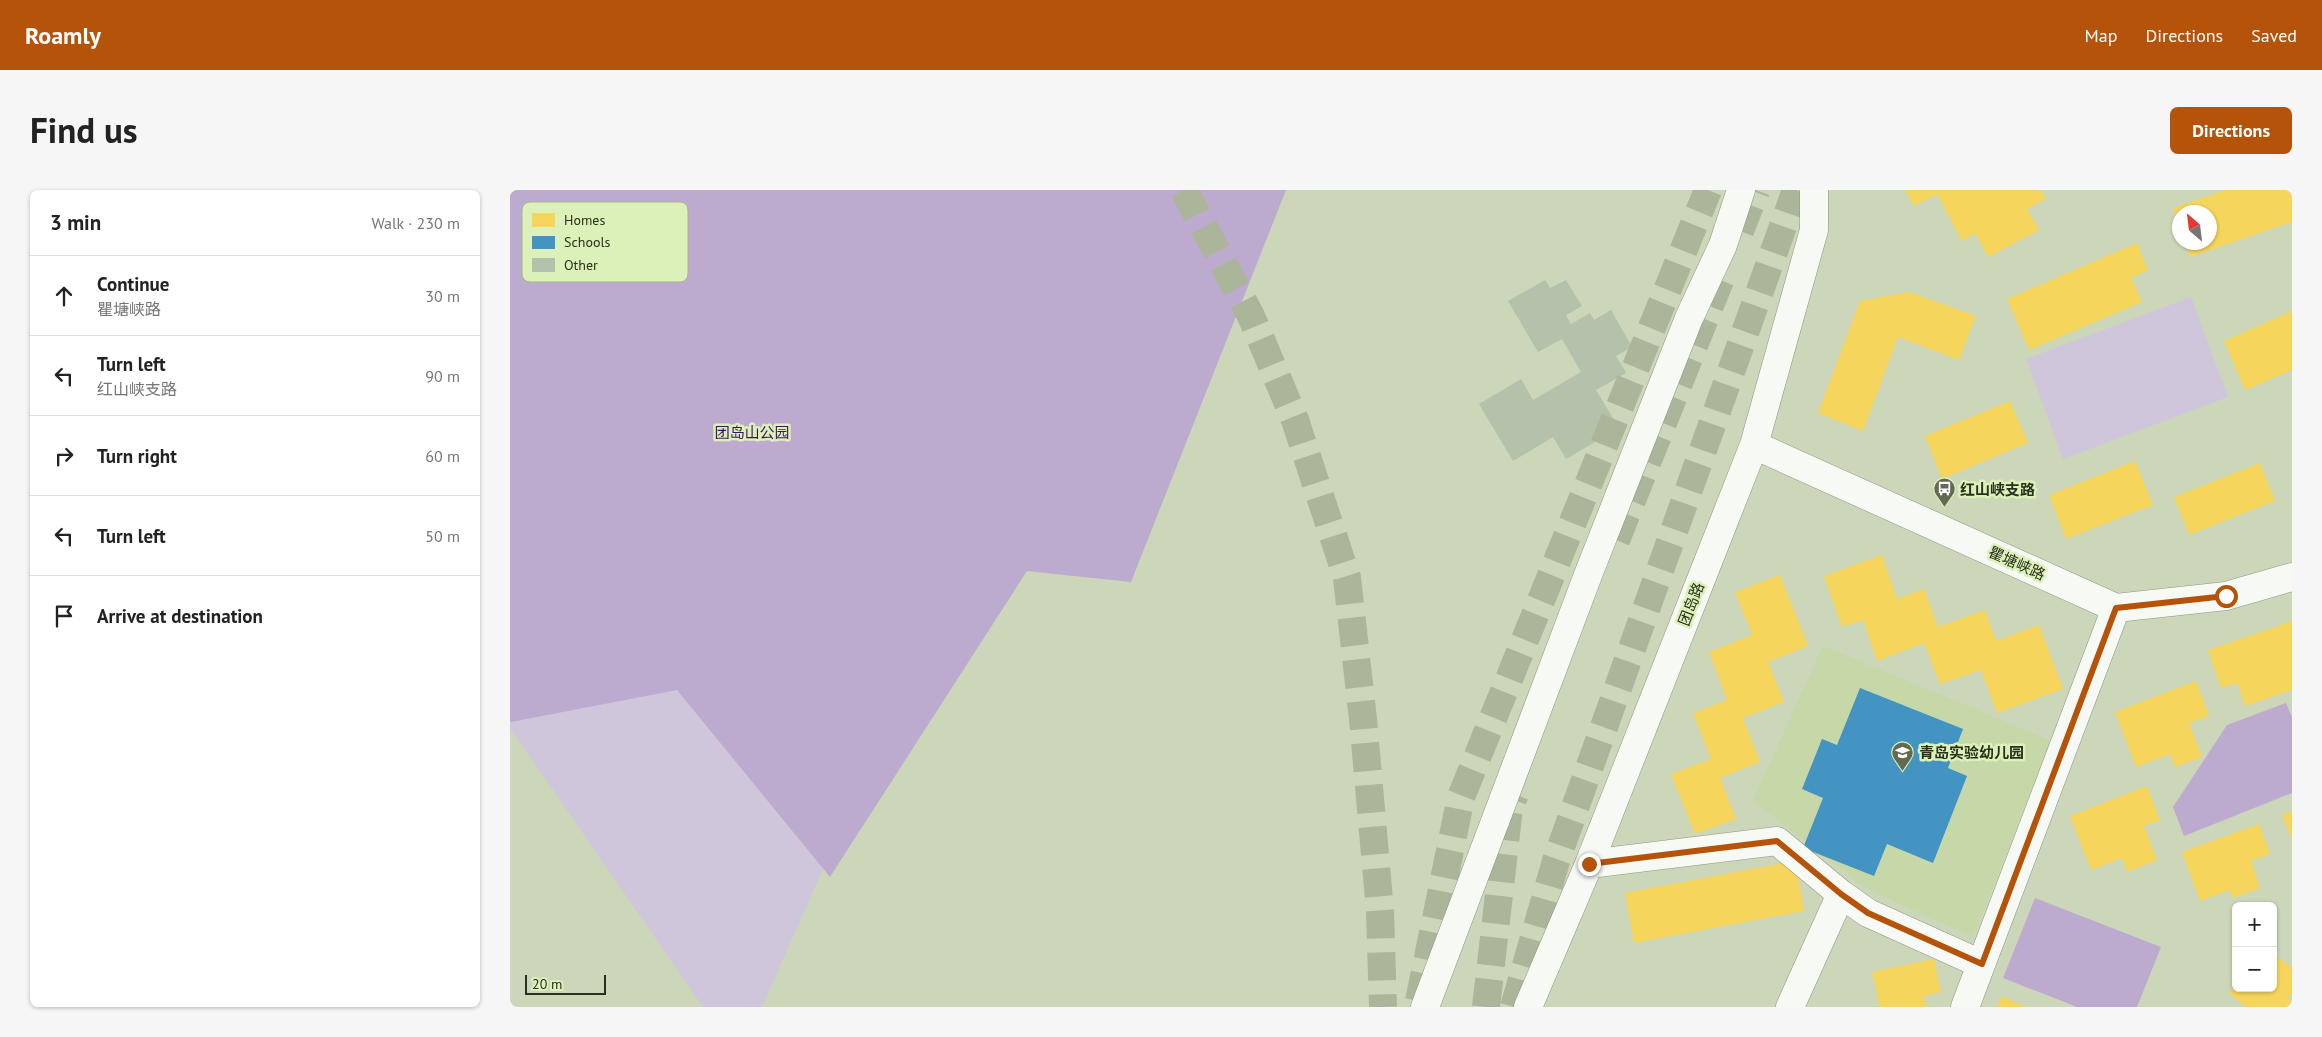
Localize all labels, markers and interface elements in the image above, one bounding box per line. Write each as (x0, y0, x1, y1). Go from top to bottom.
text: Roamly (25, 20, 101, 51)
text: Map (2085, 24, 2117, 47)
text: Directions (2145, 24, 2223, 47)
text: Saved (2251, 24, 2297, 47)
text: Find us (30, 107, 138, 153)
button: Directions (2170, 107, 2292, 154)
legend (522, 202, 688, 282)
north arrow (2172, 205, 2217, 250)
text: 3 min (50, 209, 101, 236)
text: Homes (564, 211, 605, 229)
text: Walk · 230 m (371, 213, 460, 233)
text: Schools (564, 233, 611, 251)
text: Other (564, 256, 598, 274)
text: Continue (97, 272, 169, 296)
icon: ahead (50, 282, 78, 310)
text: 30 m (425, 286, 460, 306)
text: 瞿塘峡路 (97, 299, 161, 319)
text: Turn left (97, 352, 166, 376)
icon: left (50, 362, 78, 390)
text: 90 m (425, 366, 460, 386)
text: 红山峡支路 (97, 379, 177, 399)
park label: 团岛山公园 (714, 423, 790, 442)
icon: right (50, 442, 78, 470)
text: Turn right (97, 444, 177, 468)
text: 60 m (425, 446, 460, 466)
bus stop icon: 红山峡支路 (1932, 477, 1956, 508)
place label: 红山峡支路 (1960, 480, 2035, 499)
icon: left (50, 522, 78, 550)
text: Turn left (97, 524, 166, 548)
text: 50 m (425, 526, 460, 546)
street label: 瞿塘峡路 (1986, 542, 2048, 584)
street label: 团岛路 (1674, 580, 1708, 628)
route start (2215, 585, 2238, 608)
icon: arrive (50, 602, 78, 630)
text: Arrive at destination (97, 604, 263, 628)
school or university icon: 青岛实验幼儿园 (1891, 740, 1915, 771)
place label: 青岛实验幼儿园 (1919, 743, 2024, 762)
route end (1578, 853, 1601, 876)
map controls (2232, 902, 2277, 992)
button: + (2232, 902, 2277, 947)
button: − (2232, 947, 2277, 992)
scale bar (525, 972, 606, 995)
text: 20 m (532, 975, 562, 993)

